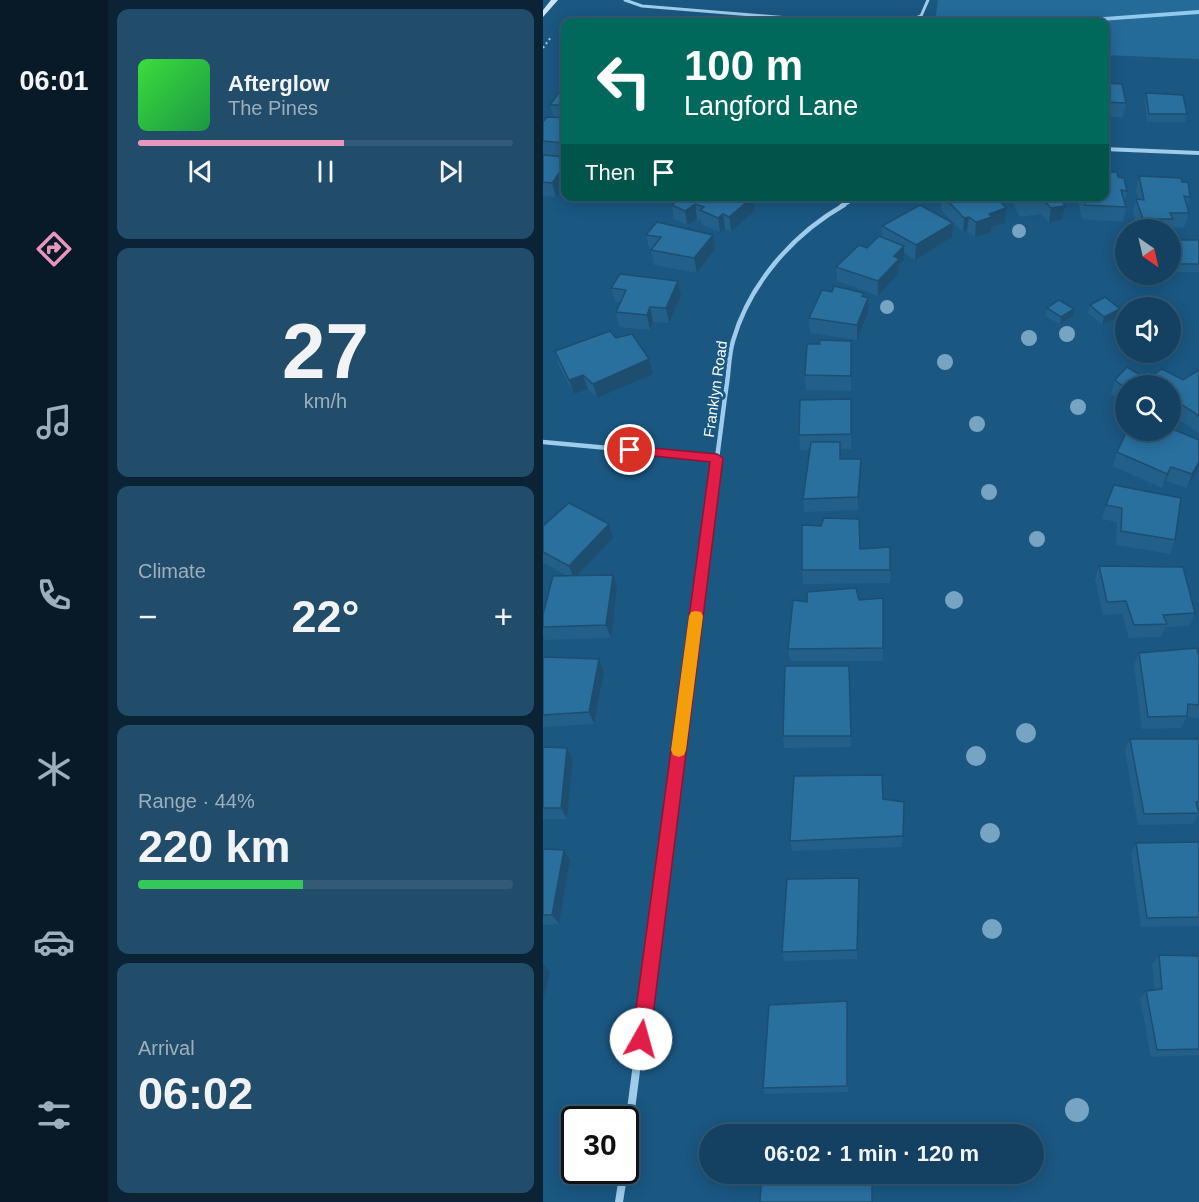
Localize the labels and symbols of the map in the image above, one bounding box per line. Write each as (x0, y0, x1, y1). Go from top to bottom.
north arrow (1115, 219, 1181, 285)
street label: Franklyn Road (700, 340, 730, 438)
pin (604, 424, 655, 475)
position arrow (609, 1007, 673, 1071)
speed limit sign: 30 (561, 1106, 639, 1184)

